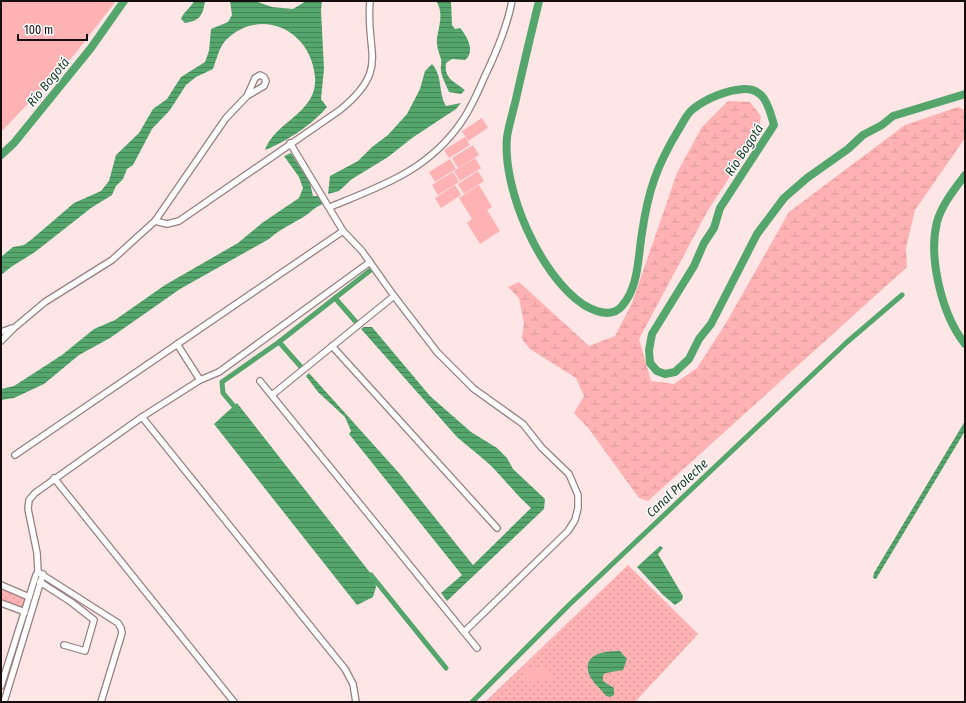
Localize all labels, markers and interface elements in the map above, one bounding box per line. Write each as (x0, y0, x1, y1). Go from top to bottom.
scale bar (18, 16, 87, 42)
text: 100 m (24, 23, 53, 37)
water label: Río Bogotá (24, 54, 72, 109)
water label: Río Bogotá (722, 121, 766, 179)
water label: Canal Proleche (643, 456, 711, 520)

